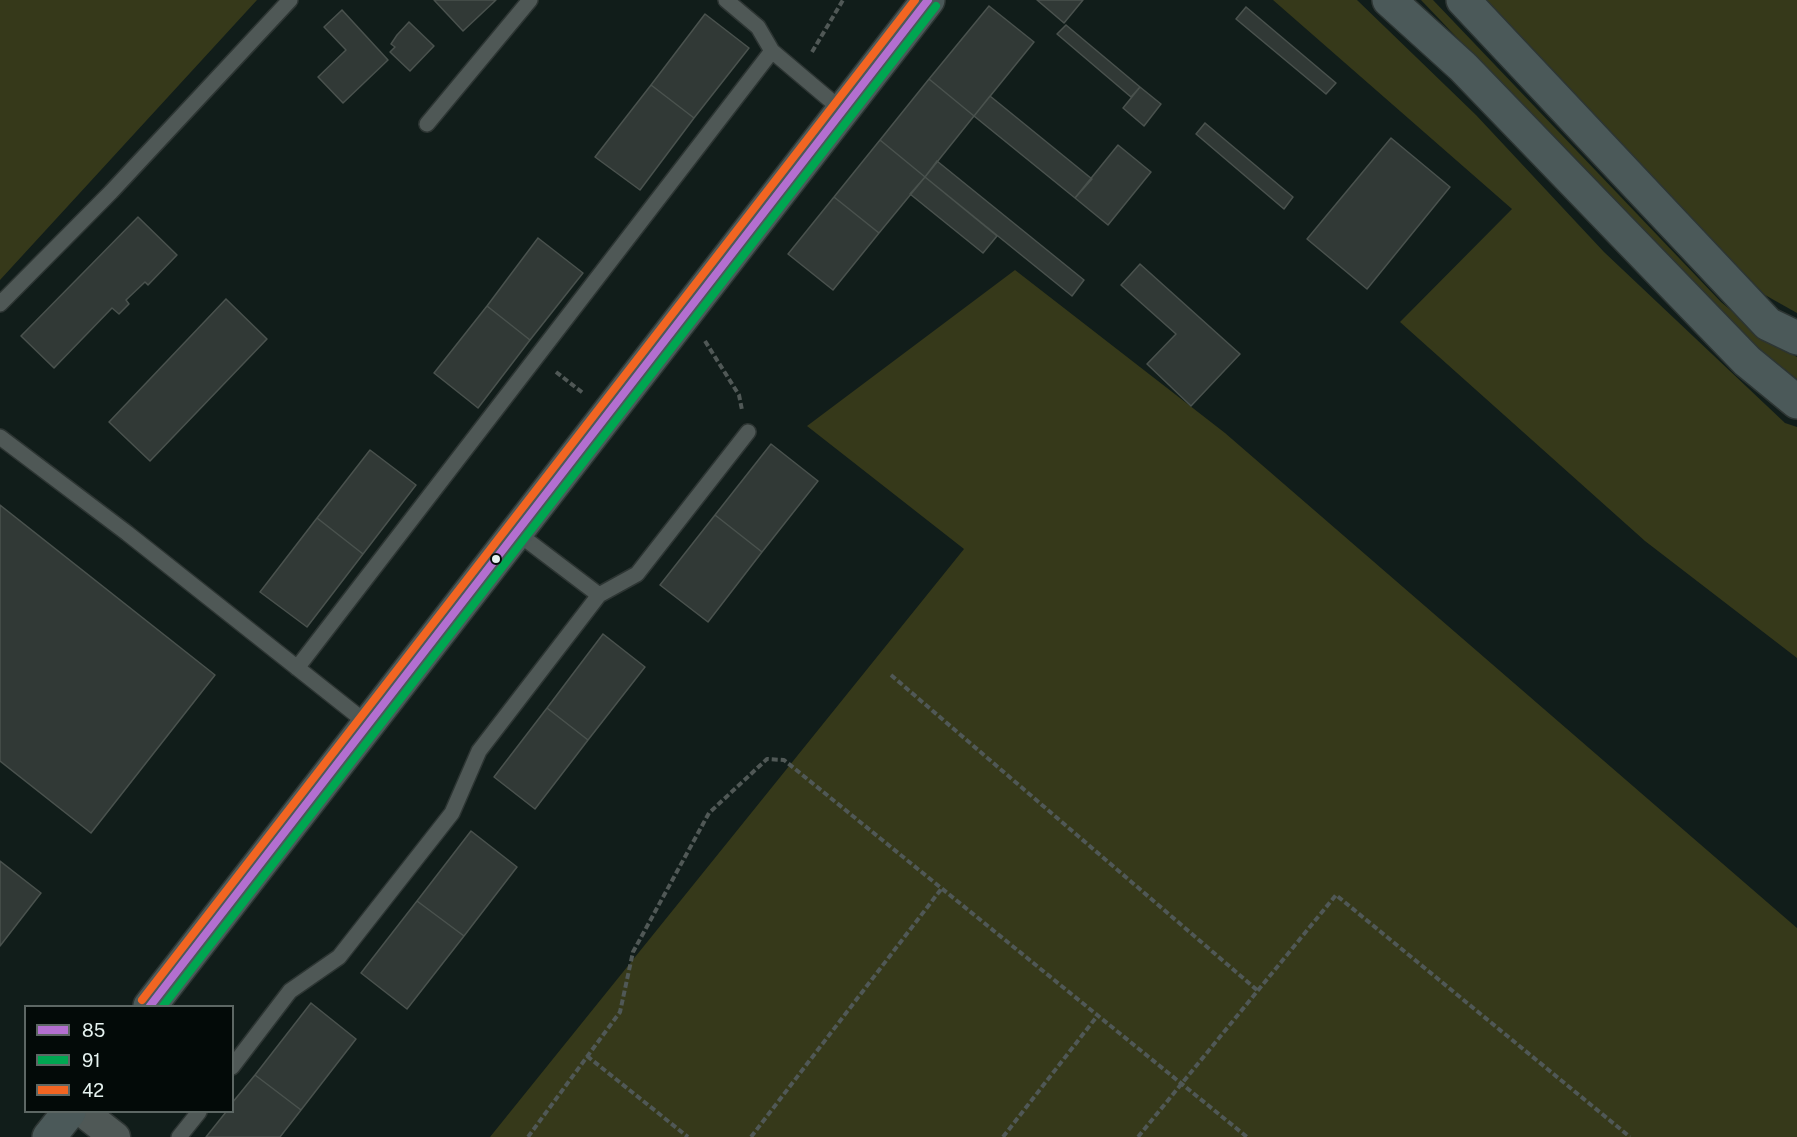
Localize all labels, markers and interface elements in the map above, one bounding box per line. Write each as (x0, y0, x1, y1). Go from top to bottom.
unlabelled marker (490, 553, 502, 565)
legend (24, 1005, 234, 1113)
text: 85 (82, 1020, 105, 1041)
text: 91 (82, 1050, 101, 1071)
text: 42 (82, 1080, 104, 1101)

